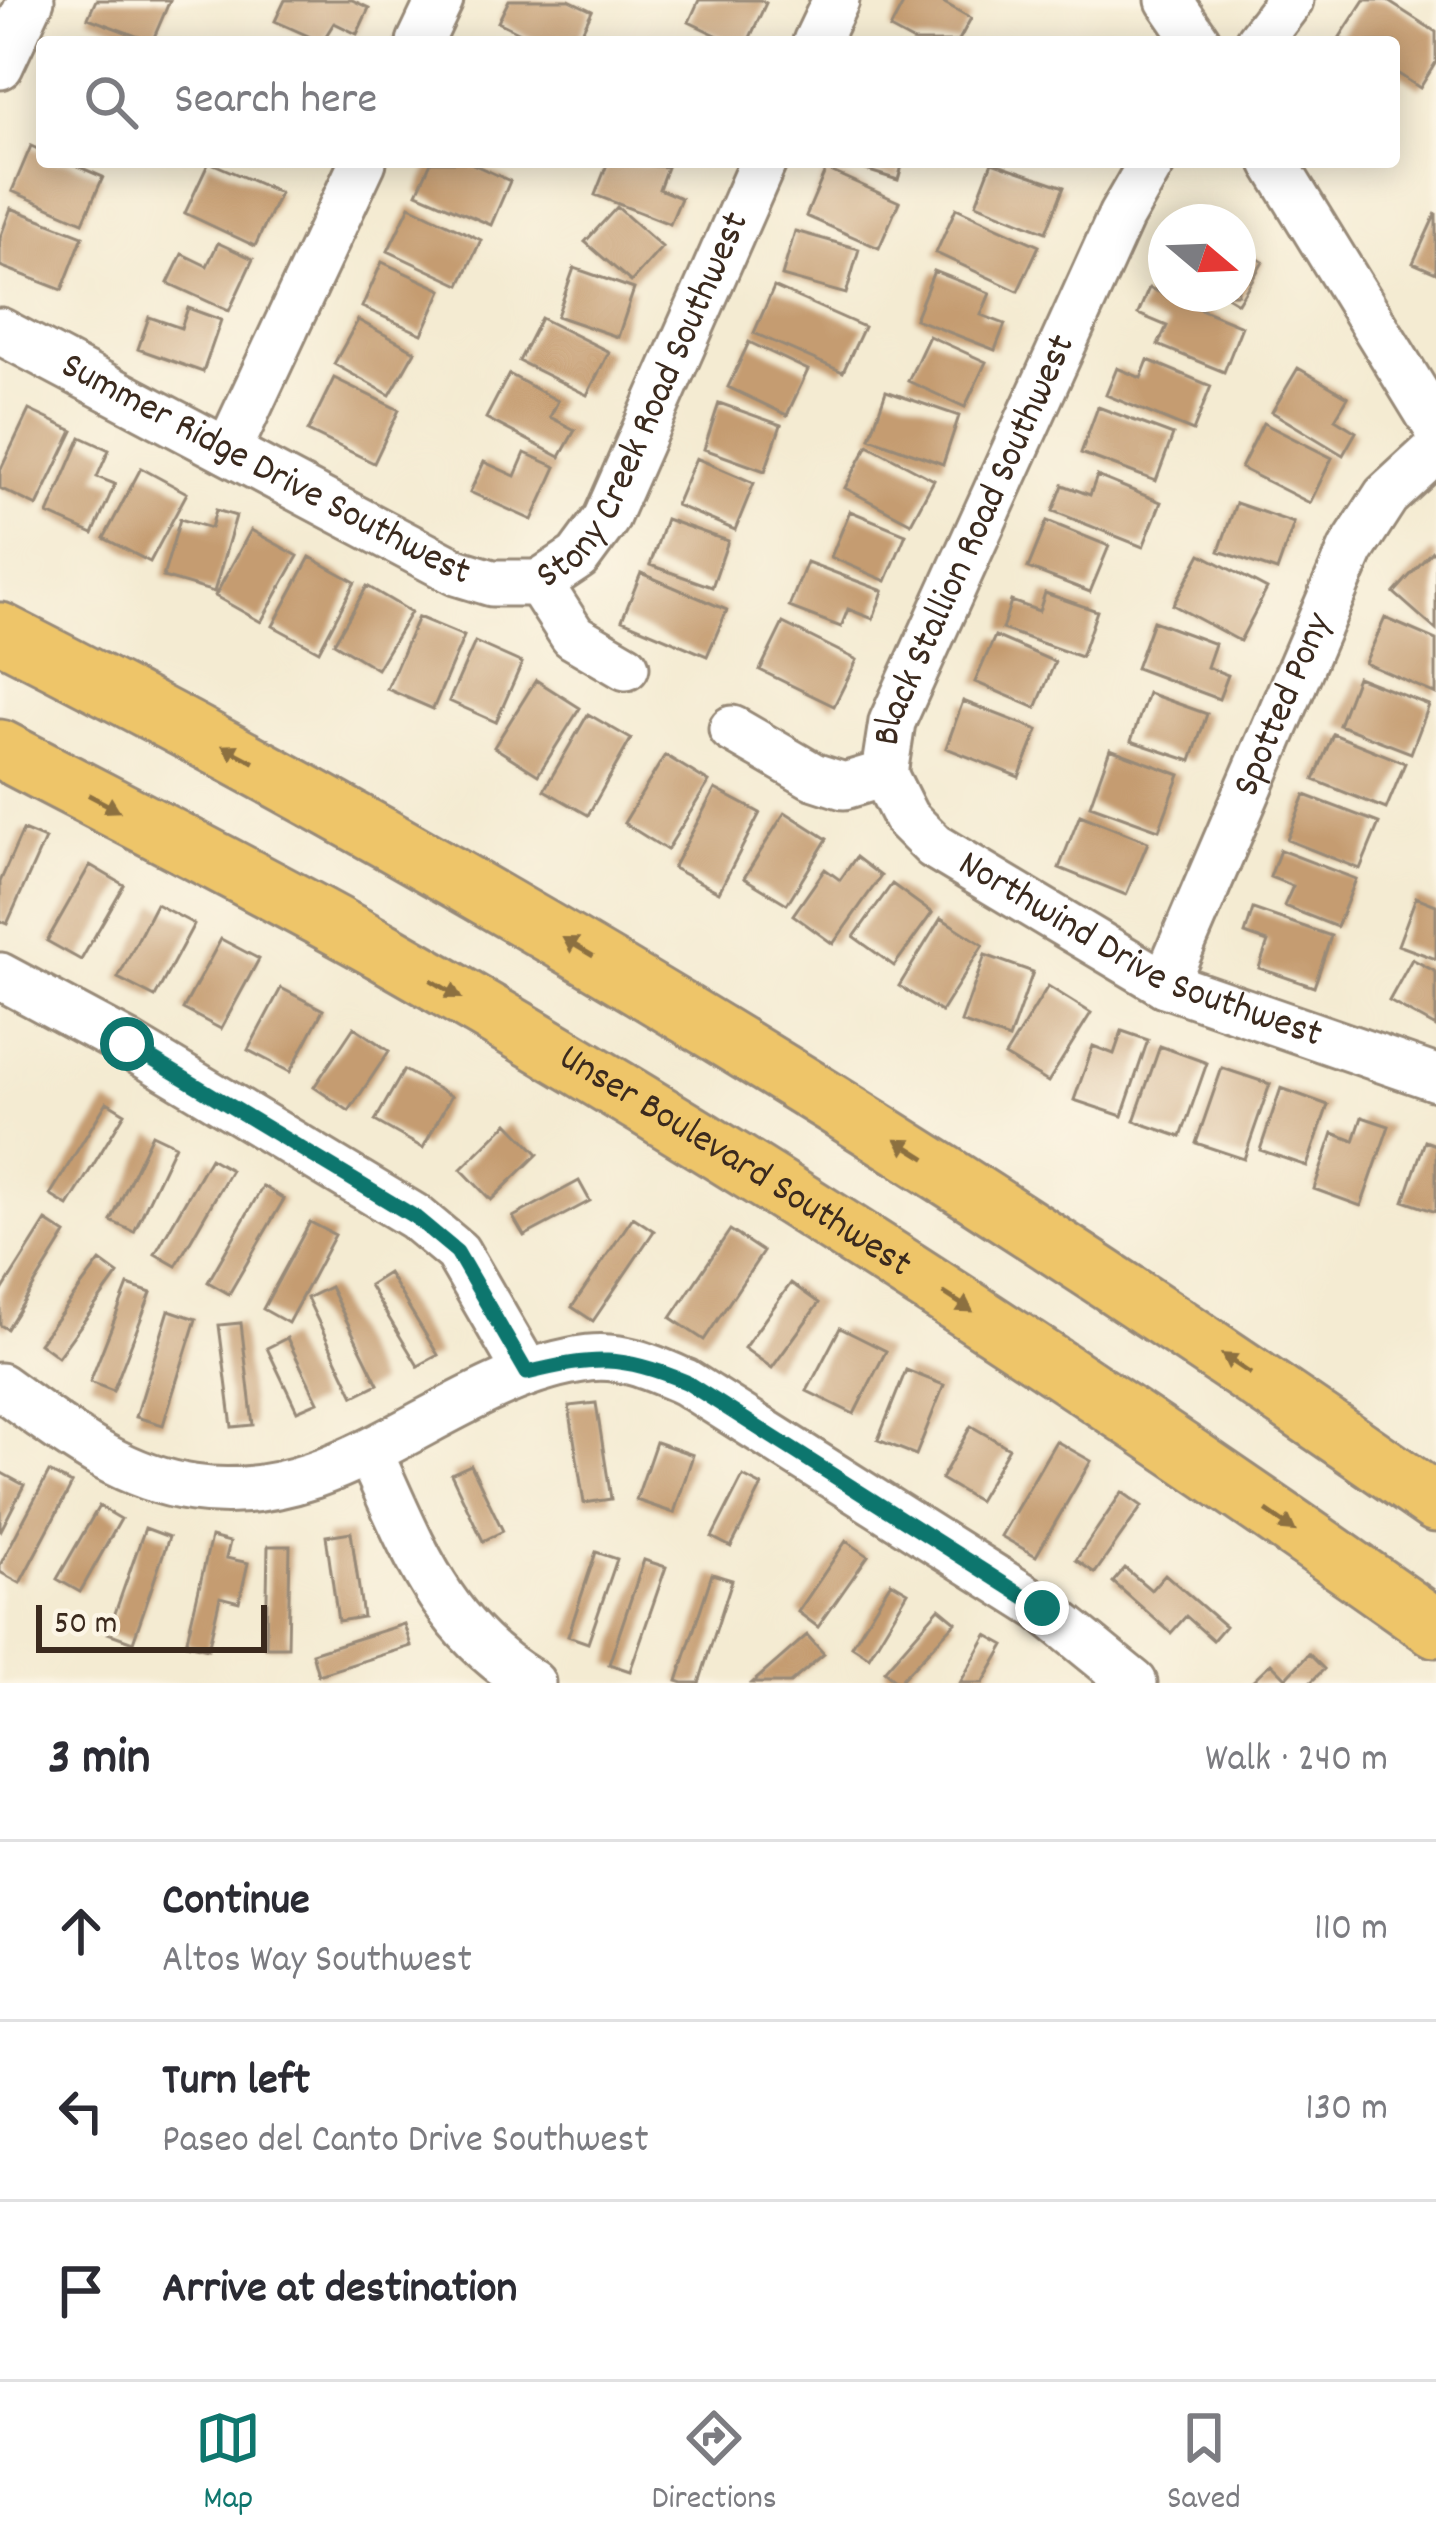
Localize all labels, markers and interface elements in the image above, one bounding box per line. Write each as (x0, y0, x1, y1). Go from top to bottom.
search box (36, 36, 1400, 168)
icon: search (78, 69, 144, 135)
text: Search here (174, 70, 377, 134)
street label: Stony Creek Road Southwest (526, 204, 765, 604)
north arrow (1148, 204, 1256, 312)
street label: Black Stallion Road Southwest (861, 326, 1091, 749)
street label: Summer Ridge Drive Southwest (50, 340, 476, 602)
street label: Spotted Pony (1221, 604, 1348, 806)
one-way arrow (221, 745, 256, 765)
one-way arrow (86, 792, 121, 812)
street label: Northwind Drive Southwest (947, 838, 1329, 1064)
one-way arrow (561, 937, 595, 958)
one-way arrow (429, 978, 463, 999)
route start (100, 1017, 154, 1071)
street label: Unser Boulevard Southwest (547, 1032, 921, 1293)
one-way arrow (894, 1139, 927, 1161)
one-way arrow (942, 1291, 974, 1313)
one-way arrow (1220, 1353, 1253, 1376)
one-way arrow (1265, 1509, 1297, 1532)
route end (1015, 1581, 1069, 1635)
scale bar (36, 1599, 267, 1652)
text: 50 m (54, 1602, 118, 1649)
text: 3 min (48, 1725, 150, 1797)
text: Walk · 240 m (1205, 1734, 1388, 1789)
text: Continue (162, 1871, 310, 1935)
icon: ahead (48, 1898, 114, 1964)
text: 110 m (1314, 1903, 1388, 1958)
text: Altos Way Southwest (162, 1935, 472, 1990)
text: Turn left (162, 2051, 310, 2115)
icon: left (48, 2078, 114, 2144)
text: 130 m (1305, 2083, 1388, 2138)
text: Paseo del Canto Drive Southwest (162, 2115, 649, 2170)
icon: arrive (48, 2258, 114, 2324)
text: Arrive at destination (162, 2259, 517, 2323)
tab: Map (195, 2405, 261, 2524)
tab: Directions (652, 2405, 777, 2524)
tab: Saved (1167, 2405, 1241, 2524)

